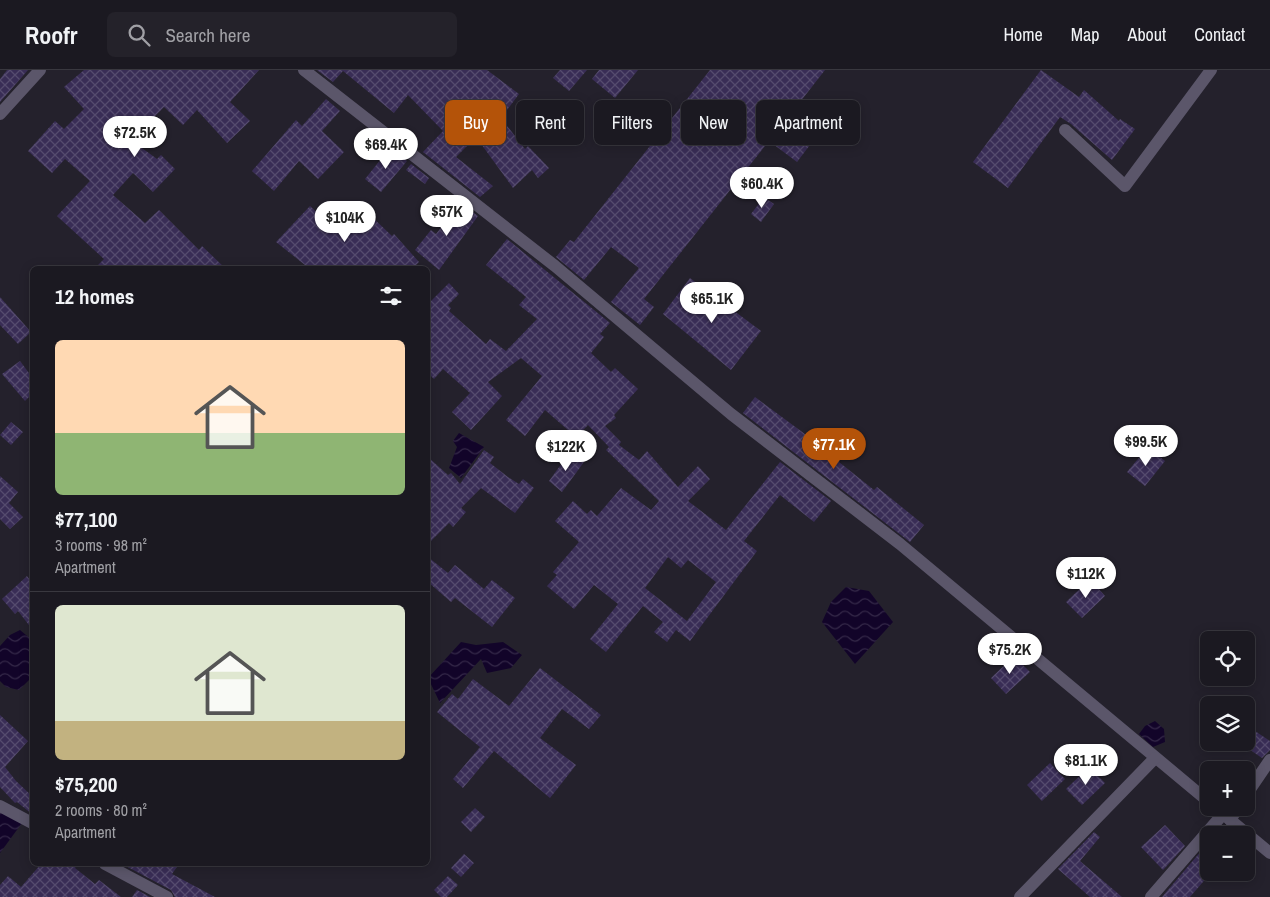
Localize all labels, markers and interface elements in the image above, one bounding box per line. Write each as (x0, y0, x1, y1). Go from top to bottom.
search box (107, 12, 457, 57)
text: Roofr (25, 19, 77, 51)
icon: search (125, 21, 153, 49)
text: Search here (165, 22, 250, 48)
text: Home (1003, 22, 1043, 47)
text: Map (1071, 22, 1100, 47)
text: About (1128, 22, 1166, 47)
text: Contact (1194, 22, 1245, 47)
chip: Buy (445, 100, 506, 145)
chip: Rent (516, 100, 584, 145)
chip: Filters (594, 100, 671, 145)
chip: New (681, 100, 746, 145)
chip: Apartment (756, 100, 860, 145)
pin: $72.5K (94, 116, 176, 158)
text: $72.5K (114, 121, 156, 143)
pin: $69.4K (345, 128, 427, 170)
text: $69.4K (365, 133, 407, 155)
pin: $60.4K (721, 166, 803, 209)
text: $60.4K (741, 172, 783, 194)
pin: $57K (417, 194, 477, 237)
pin: $104K (310, 200, 380, 243)
text: $57K (431, 200, 463, 222)
text: $104K (326, 206, 364, 228)
text: 12 homes (55, 282, 134, 311)
icon: filters (377, 282, 405, 310)
pin: $65.1K (671, 282, 753, 324)
text: $65.1K (691, 287, 733, 309)
icon: home (185, 372, 275, 462)
pin: $99.5K (1105, 424, 1187, 467)
pin: $77.1K (793, 428, 875, 470)
pin: $122K (531, 430, 601, 472)
text: $99.5K (1125, 430, 1167, 452)
text: $77.1K (813, 433, 855, 455)
text: $122K (547, 435, 585, 457)
text: $77,100 (55, 505, 117, 534)
text: 3 rooms · 98 m² (55, 534, 147, 556)
text: Apartment (55, 556, 116, 578)
pin: $112K (1051, 556, 1121, 599)
text: $112K (1067, 562, 1105, 584)
map controls (1200, 631, 1255, 881)
button: locate (1200, 631, 1255, 686)
pin: $75.2K (969, 632, 1051, 675)
icon: home (185, 638, 275, 728)
text: $75.2K (989, 638, 1031, 660)
button: layers (1200, 696, 1255, 751)
pin: $81.1K (1045, 744, 1127, 786)
text: $81.1K (1065, 749, 1107, 771)
button: + (1200, 761, 1255, 816)
text: $75,200 (55, 770, 117, 799)
text: 2 rooms · 80 m² (55, 799, 147, 821)
text: Apartment (55, 821, 116, 843)
button: − (1200, 826, 1255, 881)

